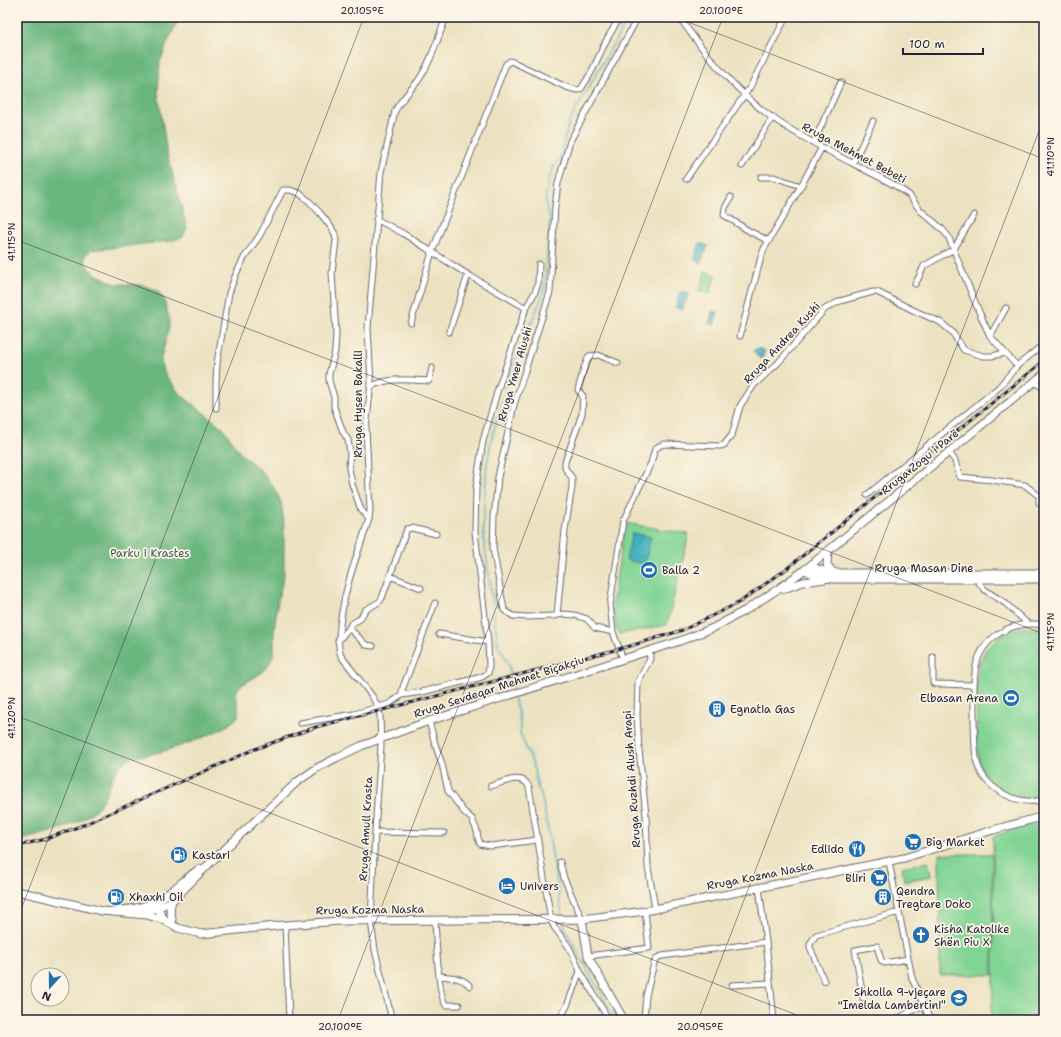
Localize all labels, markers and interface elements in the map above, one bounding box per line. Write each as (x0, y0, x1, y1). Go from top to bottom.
text: 20.105°E (340, 4, 384, 17)
text: 20.100°E (699, 4, 743, 17)
scale bar (903, 30, 983, 56)
text: 100 m (909, 36, 945, 52)
street label: Rruga Mehmet Bebeti (799, 119, 909, 187)
text: 41.110°N (1044, 137, 1057, 177)
text: 41.115°N (5, 223, 18, 261)
street label: Rruga Andrea Kushi (740, 299, 824, 387)
street label: Rruga Ymer Alushi (494, 325, 536, 423)
street label: Rruga Hysen Bakalli (351, 350, 366, 458)
street label: Rruga Zogu i Parë (878, 426, 962, 498)
park label: Parku i Krastes (110, 546, 190, 561)
sports icon: Balla 2 (639, 560, 659, 580)
street label: Rruga Masan Dine (874, 561, 974, 576)
place label: Balla 2 (662, 563, 700, 578)
text: 41.115°N (1044, 613, 1057, 651)
street label: Rruga Sevdeqar Mehmet Biçakçiu (412, 652, 586, 722)
sports icon: Elbasan Arena (1001, 688, 1021, 708)
place label: Elbasan Arena (920, 691, 998, 706)
text: 41.120°N (5, 697, 18, 739)
building icon: Egnatia Gas (707, 699, 727, 719)
place label: Egnatia Gas (730, 702, 795, 717)
street label: Rruga Ruzhdi Alush Arapi (620, 710, 644, 848)
street label: Rruga Amull Krasta (356, 776, 376, 882)
supermarket icon: Big Market (903, 832, 923, 852)
place label: Big Market (926, 835, 985, 850)
restaurant icon: Edlido (847, 839, 867, 859)
place label: Edlido (811, 842, 844, 857)
fuel station icon: Kastari (169, 845, 189, 865)
place label: Kastari (192, 848, 230, 863)
street label: Rruga Kozma Naska (705, 858, 815, 894)
supermarket icon: Bliri (869, 868, 889, 888)
place label: Bliri (845, 871, 866, 886)
hotel icon: Univers (497, 876, 517, 896)
place label: Univers (520, 879, 559, 894)
place label: Qendra Tregtare Doko (896, 884, 971, 912)
fuel station icon: Xhaxhi Oil (106, 887, 126, 907)
building icon: Qendra Tregtare Doko (873, 887, 893, 907)
place label: Xhaxhi Oil (129, 890, 184, 905)
street label: Rruga Kozma Naska (316, 902, 425, 918)
place label: Kisha Katolike Shën Piu X (934, 922, 1009, 950)
church icon: Kisha Katolike Shën Piu X (911, 925, 931, 945)
north arrow (30, 967, 70, 1007)
place label: Shkolla 9-vjeçare "Imelda Lambertini" (838, 985, 946, 1013)
text: N (40, 987, 53, 1004)
school or university icon: Shkolla 9-vjeçare "Imelda Lambertini" (949, 988, 969, 1008)
text: 20.100°E (318, 1020, 362, 1033)
text: 20.095°E (677, 1020, 723, 1033)

